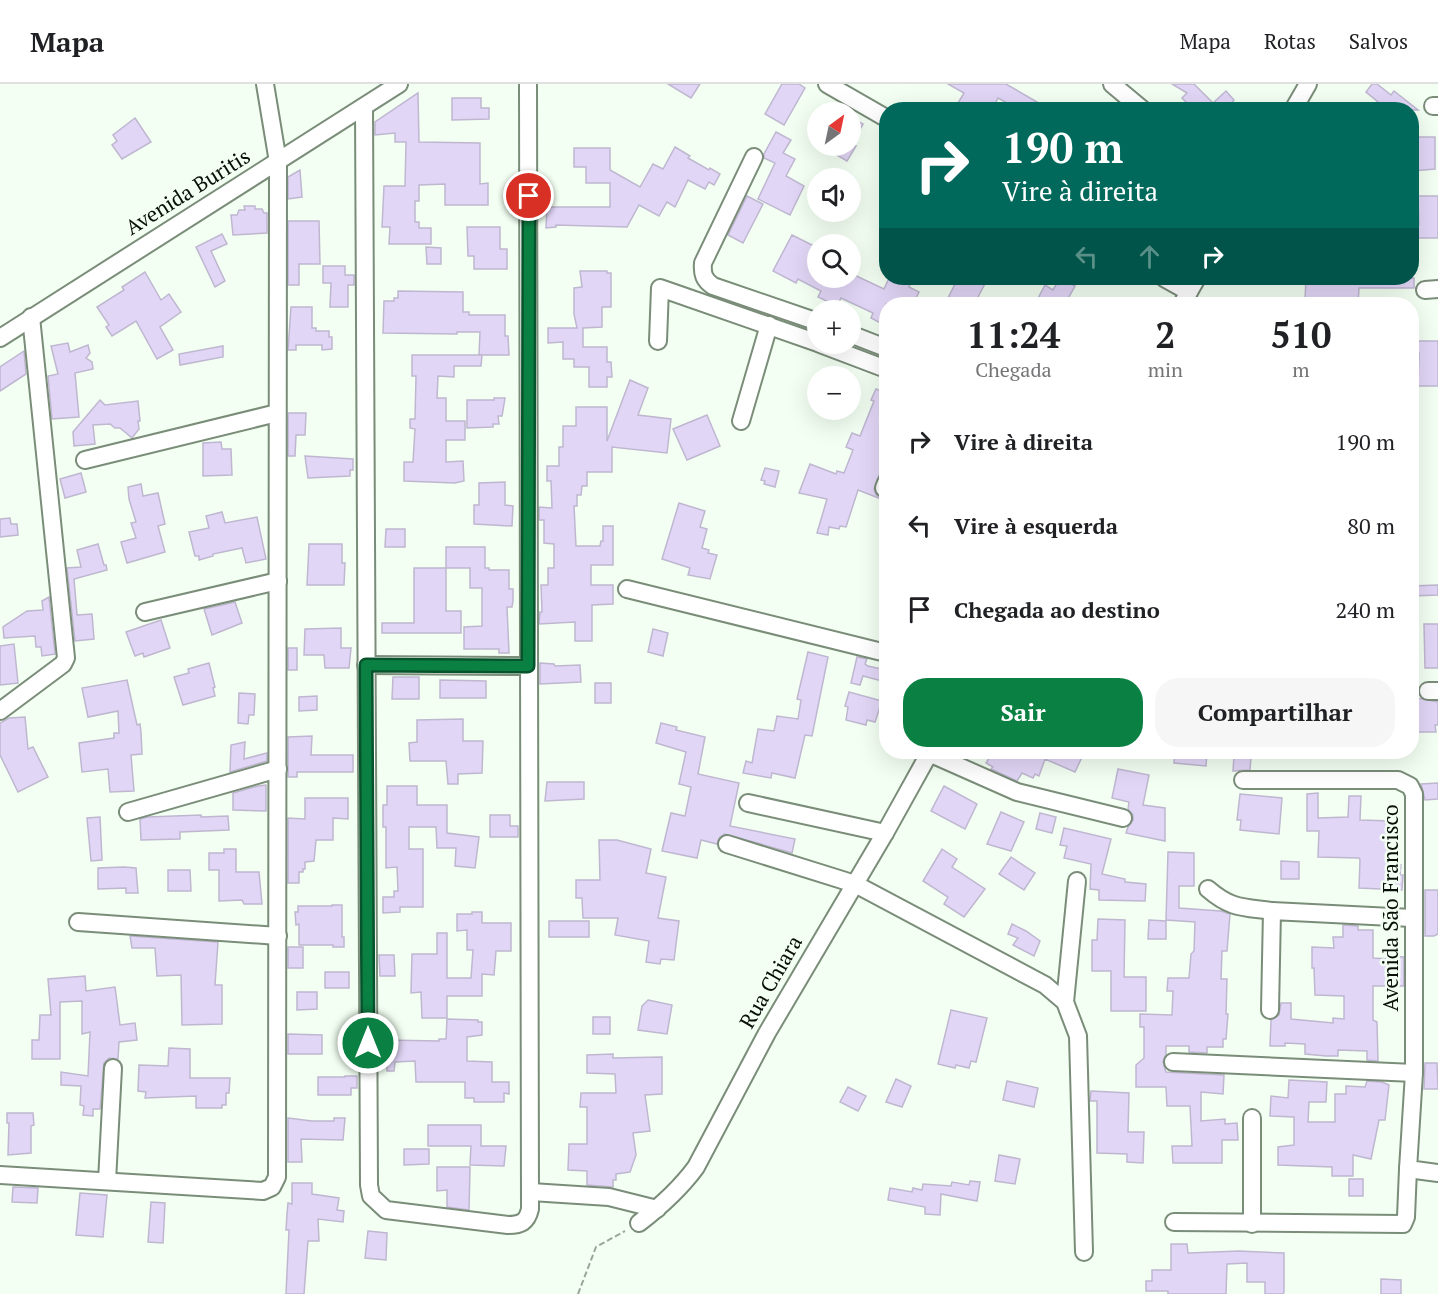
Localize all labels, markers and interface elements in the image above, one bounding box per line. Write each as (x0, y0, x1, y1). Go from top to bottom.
text: Mapa (30, 23, 104, 60)
text: Mapa (1180, 27, 1231, 55)
text: Rotas (1264, 27, 1316, 55)
text: Salvos (1349, 27, 1408, 55)
north arrow (807, 102, 861, 156)
map controls (807, 102, 861, 420)
text: 190 m (1002, 119, 1123, 175)
icon: right (903, 126, 981, 204)
street label: Avenida Buritis (120, 142, 255, 241)
button: sound (807, 168, 861, 222)
pin (503, 170, 554, 221)
text: Vire à direita (1002, 173, 1158, 209)
icon: arrive (512, 179, 545, 212)
button: search (807, 234, 861, 288)
icon: left (1070, 240, 1103, 273)
icon: ahead (1133, 240, 1166, 273)
icon: right (1196, 240, 1229, 273)
button: + (807, 300, 861, 354)
text: 11:24 (967, 311, 1060, 358)
text: 2 (1155, 311, 1176, 358)
text: 510 (1270, 311, 1331, 358)
text: Chegada (975, 356, 1052, 383)
text: min (1148, 356, 1183, 383)
text: m (1292, 356, 1310, 383)
button: − (807, 366, 861, 420)
icon: right (903, 425, 936, 458)
text: Vire à direita (954, 427, 1093, 456)
text: 190 m (1335, 427, 1395, 456)
icon: left (903, 509, 936, 542)
text: Vire à esquerda (954, 511, 1118, 540)
text: 80 m (1347, 511, 1395, 540)
icon: arrive (903, 593, 936, 626)
text: Chegada ao destino (954, 595, 1160, 624)
text: 240 m (1335, 595, 1395, 624)
button: Sair (903, 678, 1143, 747)
button: Compartilhar (1155, 678, 1395, 747)
street label: Avenida São Francisco (1376, 804, 1404, 1012)
street label: Rua Chiara (732, 930, 808, 1033)
position arrow (336, 1011, 400, 1075)

